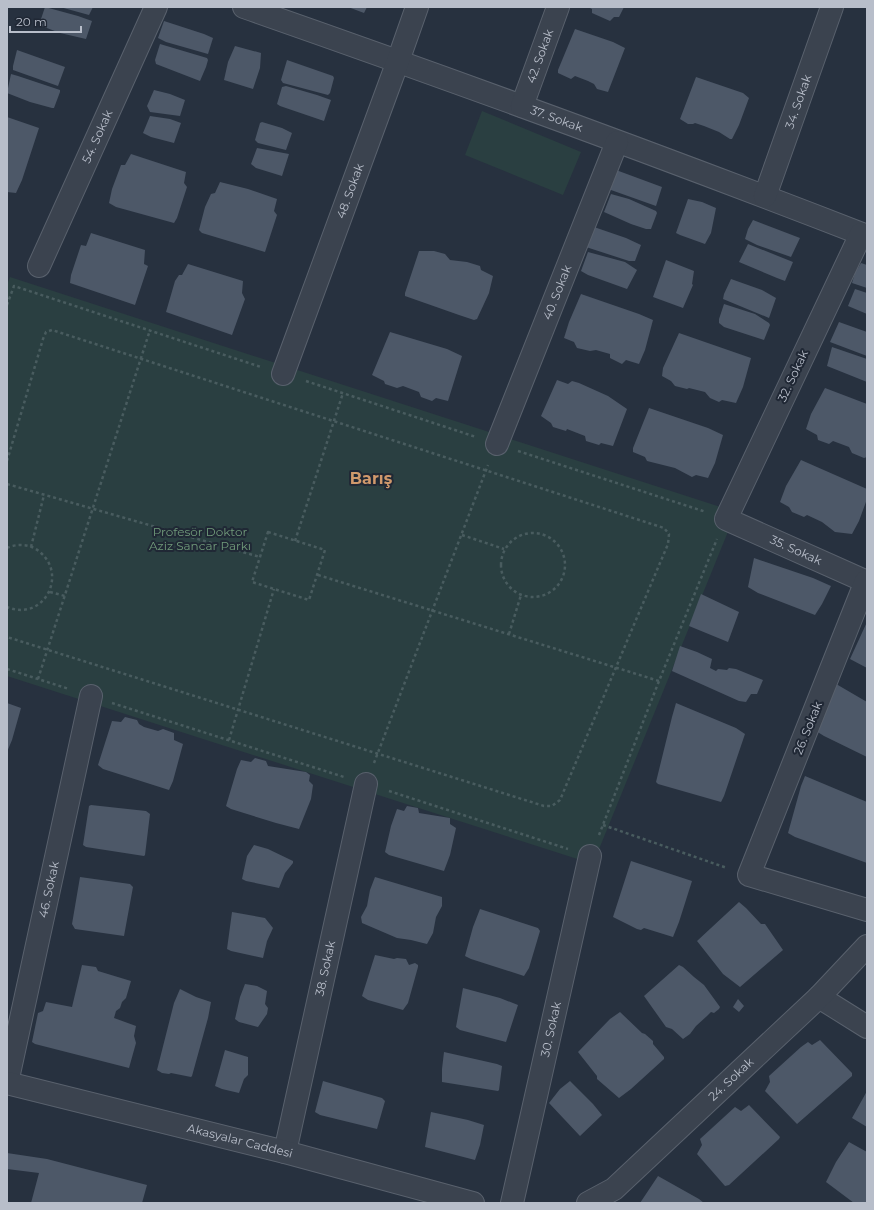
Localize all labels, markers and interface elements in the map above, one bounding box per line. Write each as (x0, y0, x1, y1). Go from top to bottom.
scale bar (10, 8, 81, 34)
text: 20 m (16, 14, 47, 29)
street label: 42. Sokak (523, 26, 557, 85)
street label: 34. Sokak (781, 71, 815, 131)
street label: 37. Sokak (528, 102, 586, 135)
street label: 54. Sokak (78, 107, 116, 165)
street label: 48. Sokak (333, 160, 367, 221)
street label: 40. Sokak (539, 262, 575, 322)
street label: 32. Sokak (774, 347, 811, 404)
district label: Barış (350, 469, 393, 489)
park label: Profesör Doktor Aziz Sancar Parkı (149, 524, 251, 553)
street label: 35. Sokak (768, 532, 825, 568)
street label: 26. Sokak (790, 698, 825, 757)
street label: 46. Sokak (35, 859, 62, 919)
street label: 38. Sokak (312, 938, 339, 998)
street label: 30. Sokak (537, 999, 564, 1058)
street label: 24. Sokak (705, 1054, 757, 1104)
street label: Akasyalar Caddesi (186, 1120, 295, 1161)

